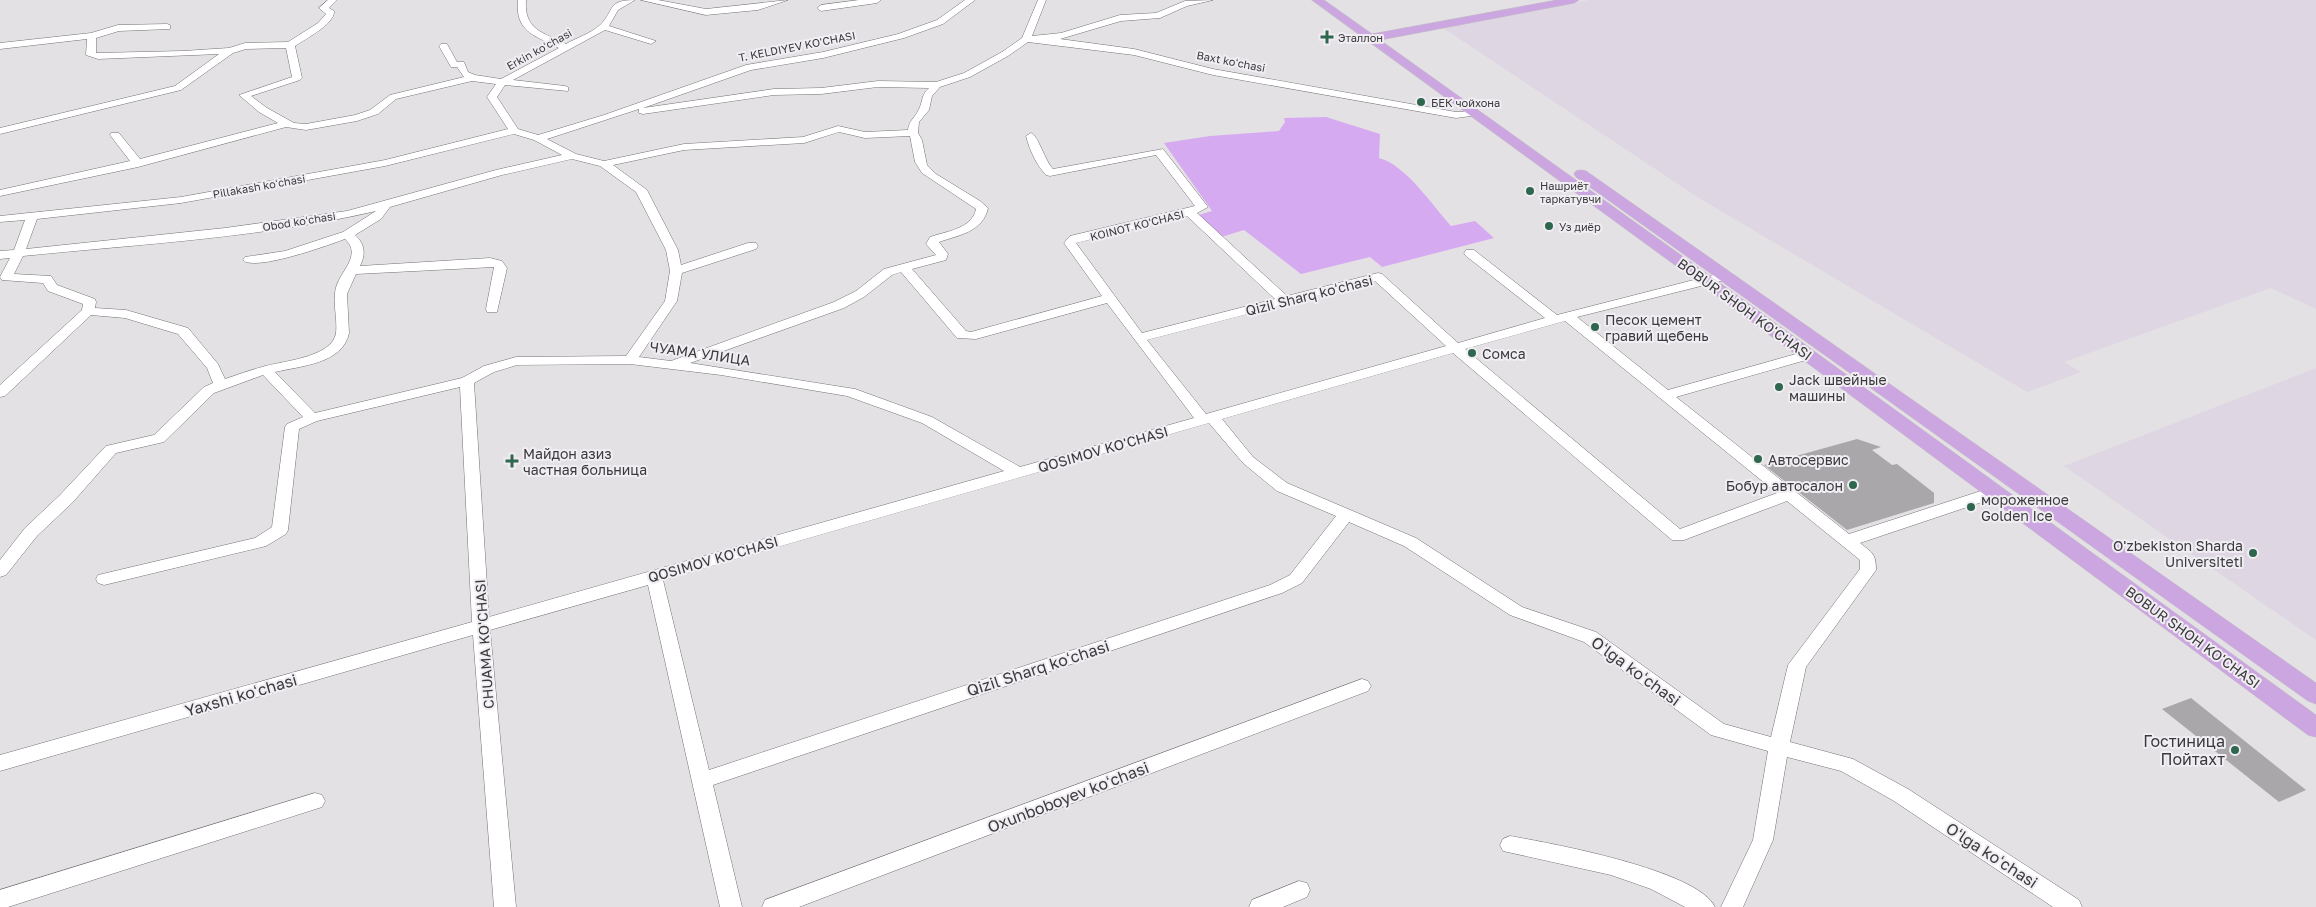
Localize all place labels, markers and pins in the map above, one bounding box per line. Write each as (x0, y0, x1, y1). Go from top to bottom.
marker: Эталлон (1320, 30, 1334, 44)
place label: Эталлон (1338, 31, 1383, 44)
marker: БЕК чойхона (1415, 96, 1427, 108)
place label: БЕК чойхона (1431, 96, 1500, 109)
place label: Нашриёт таркатувчи (1540, 179, 1601, 205)
marker: Нашриёт таркатувчи (1524, 185, 1536, 197)
marker: Уз диёр (1543, 220, 1555, 232)
place label: Уз диёр (1559, 220, 1601, 233)
place label: Песок цемент гравий щебень (1605, 311, 1709, 344)
marker: Песок цемент гравий щебень (1589, 321, 1601, 333)
place label: Сомса (1482, 345, 1526, 362)
marker: Сомса (1466, 347, 1478, 359)
place label: Jack швейные машины (1789, 371, 1887, 404)
marker: Jack швейные машины (1773, 381, 1785, 393)
place label: Майдон азиз частная больница (523, 445, 647, 478)
place label: Автосервис (1768, 451, 1849, 468)
marker: Автосервис (1752, 453, 1764, 465)
marker: Майдон азиз частная больница (505, 454, 519, 468)
place label: Бобур автосалон (1726, 477, 1843, 494)
marker: Бобур автосалон (1847, 479, 1859, 491)
place label: мороженное Golden Ice (1981, 491, 2069, 524)
marker: мороженное Golden Ice (1965, 501, 1977, 513)
place label: O'zbekiston Sharda Universiteti (2113, 537, 2243, 570)
marker: O'zbekiston Sharda Universiteti (2247, 547, 2259, 559)
place label: Гостиница Пойтахт (2143, 731, 2225, 769)
marker: Гостиница Пойтахт (2229, 744, 2241, 756)

